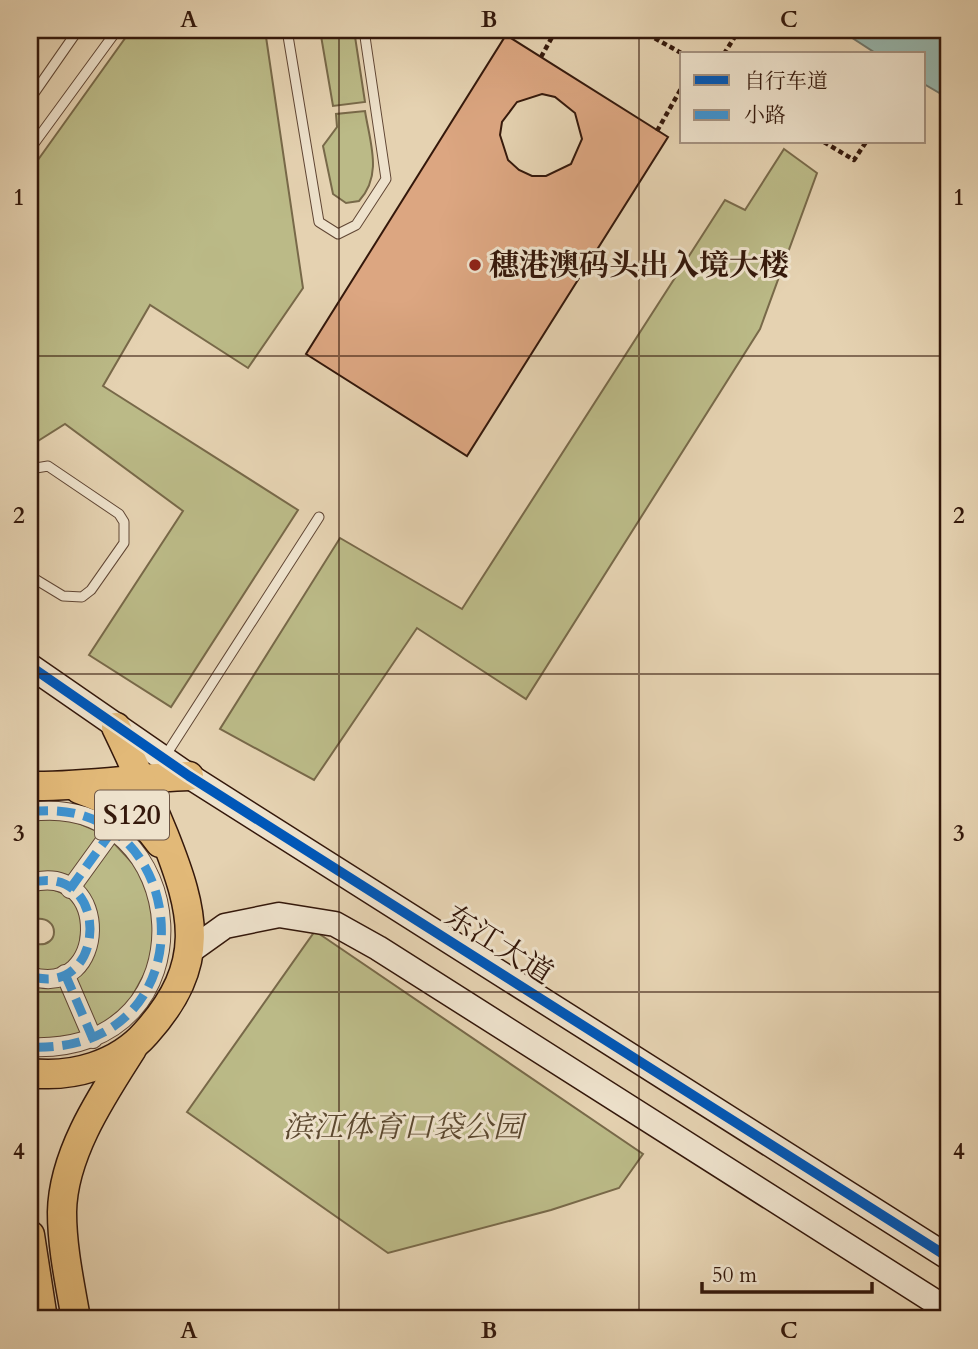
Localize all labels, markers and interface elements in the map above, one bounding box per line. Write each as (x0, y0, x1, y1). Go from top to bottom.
text: A (180, 4, 198, 35)
text: B (481, 4, 497, 35)
text: C (780, 4, 798, 35)
legend (680, 52, 926, 144)
text: 自行车道 (744, 67, 828, 96)
text: 小路 (744, 101, 786, 130)
text: 1 (13, 182, 25, 213)
text: 1 (953, 182, 965, 213)
place label: 穗港澳码头出入境大楼 (489, 245, 789, 286)
marker: 穗港澳码头出入境大楼 (467, 257, 483, 273)
text: 2 (13, 500, 25, 531)
text: 2 (953, 500, 965, 531)
road number: S120 (95, 790, 169, 840)
text: 3 (13, 818, 25, 849)
text: 3 (953, 818, 965, 849)
street label: 东江大道 (437, 896, 561, 994)
park label: 滨江体育口袋公园 (283, 1107, 527, 1148)
text: 4 (13, 1136, 25, 1167)
text: 4 (953, 1136, 965, 1167)
scale bar (702, 1251, 871, 1295)
text: 50 m (712, 1261, 757, 1290)
text: A (180, 1315, 198, 1346)
text: B (481, 1315, 497, 1346)
text: C (780, 1315, 798, 1346)

